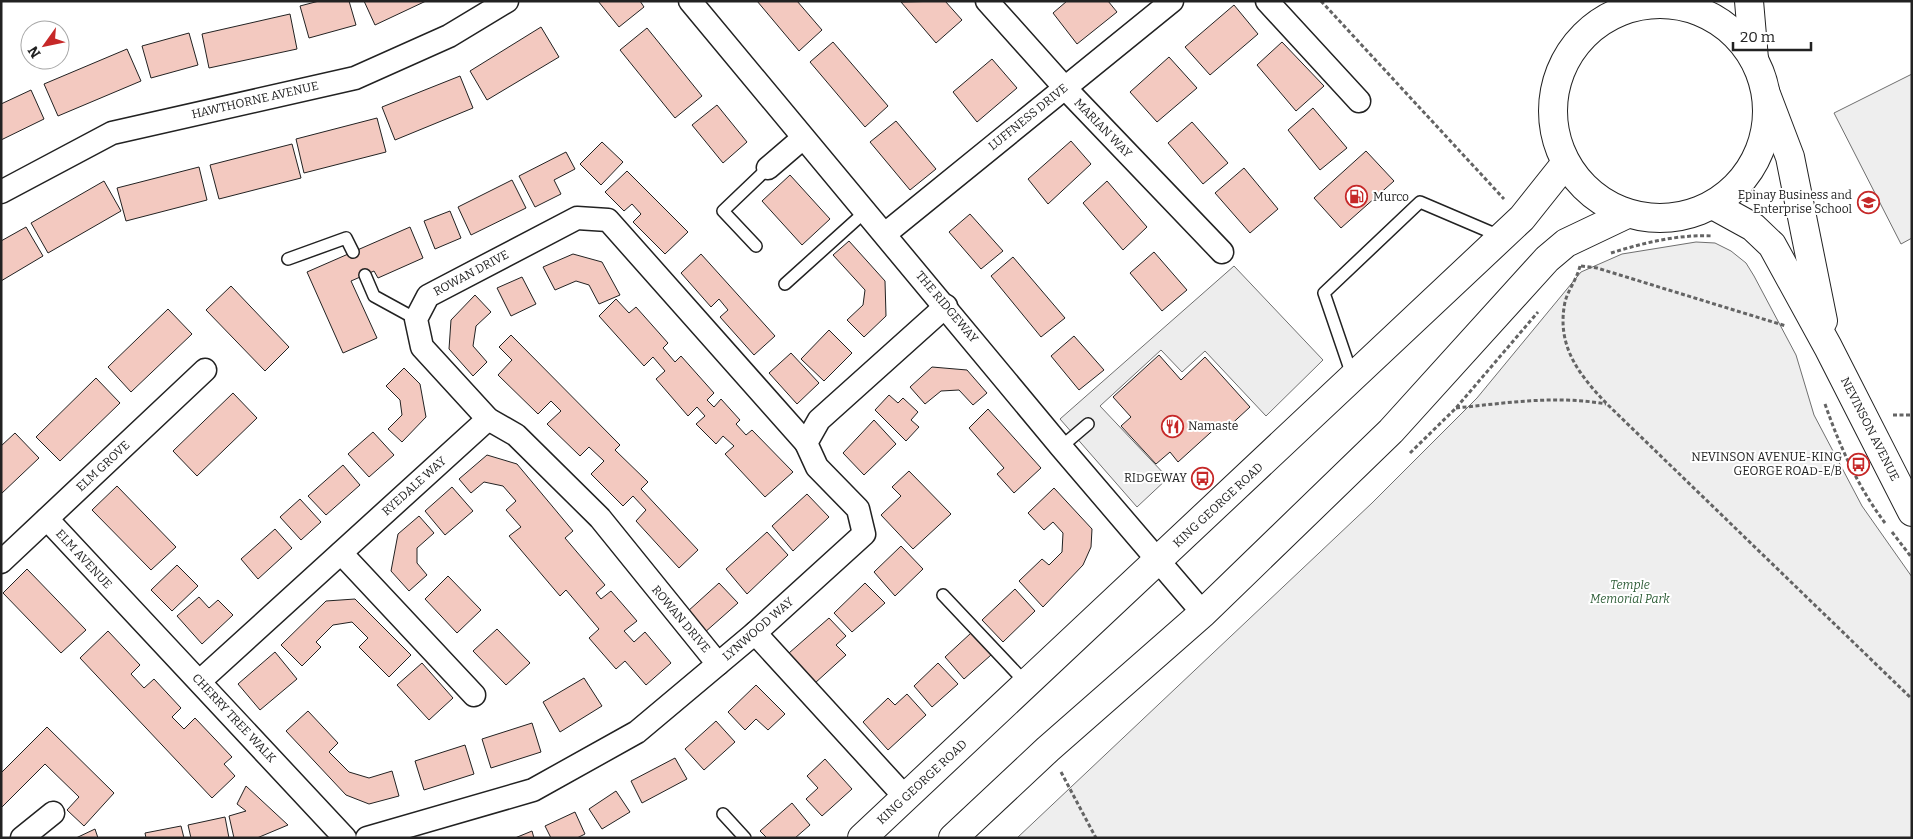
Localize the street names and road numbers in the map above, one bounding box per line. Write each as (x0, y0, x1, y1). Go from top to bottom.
street label: HAWTHORNE AVENUE (190, 79, 320, 121)
street label: LUFFNESS DRIVE (986, 81, 1070, 153)
street label: MARIAN WAY (1071, 96, 1135, 161)
street label: ROWAN DRIVE (431, 247, 511, 299)
street label: THE RIDGEWAY (913, 268, 981, 346)
street label: NEVINSON AVENUE (1838, 375, 1902, 483)
street label: ELM GROVE (74, 438, 132, 494)
street label: RYEDALE WAY (379, 453, 449, 518)
street label: KING GEORGE ROAD (1170, 460, 1266, 550)
street label: ELM AVENUE (53, 526, 115, 592)
street label: ROWAN DRIVE (649, 583, 713, 655)
street label: LYNWOOD WAY (720, 594, 796, 664)
street label: CHERRY TREE WALK (189, 671, 279, 766)
street label: KING GEORGE ROAD (874, 737, 970, 827)

